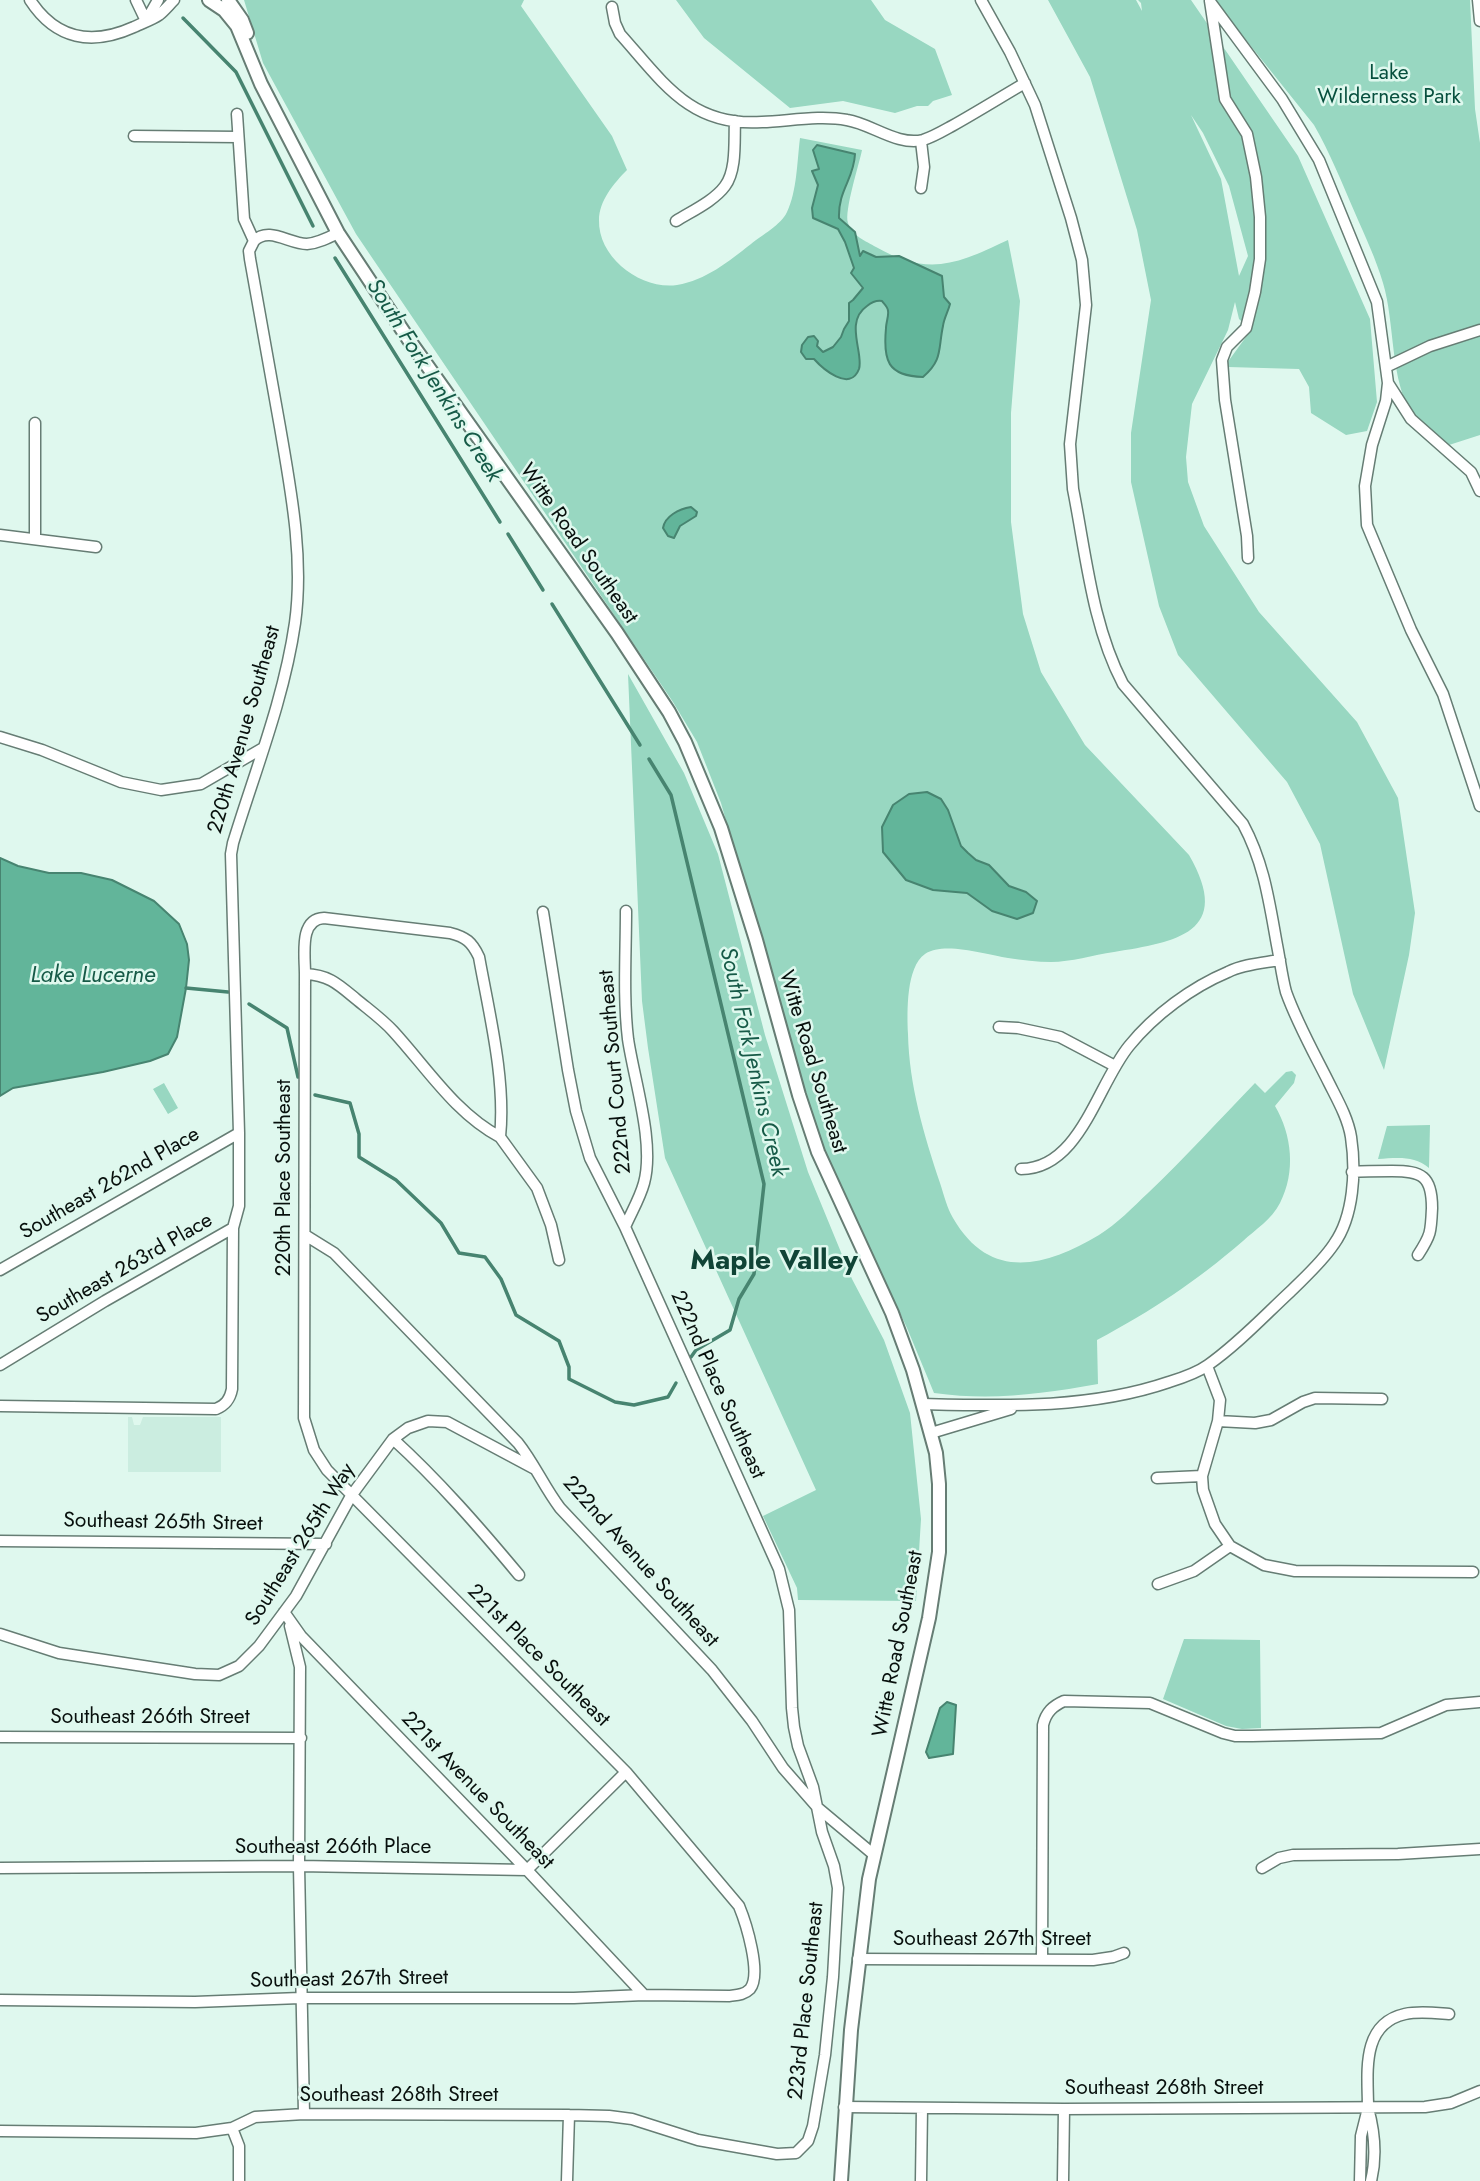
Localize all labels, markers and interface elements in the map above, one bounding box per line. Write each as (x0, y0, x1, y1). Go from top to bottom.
park label: Lake Wilderness Park (1317, 61, 1461, 111)
water label: South Fork Jenkins Creek (359, 274, 507, 488)
street label: Witte Road Southeast (513, 459, 643, 629)
street label: 220th Avenue Southeast (203, 623, 287, 837)
water label: South Fork Jenkins Creek (712, 945, 792, 1179)
water label: Lake Lucerne (30, 962, 156, 990)
street label: Witte Road Southeast (772, 968, 852, 1156)
street label: 222nd Court Southeast (595, 969, 637, 1175)
street label: 220th Place Southeast (272, 1080, 298, 1276)
street label: Southeast 262nd Place (16, 1122, 204, 1246)
street label: Southeast 263rd Place (33, 1208, 217, 1330)
district label: Maple Valley (690, 1245, 858, 1279)
street label: 222nd Place Southeast (664, 1287, 770, 1483)
street label: Southeast 265th Way (241, 1459, 361, 1631)
street label: 222nd Avenue Southeast (557, 1471, 723, 1653)
street label: Southeast 265th Street (63, 1509, 263, 1537)
street label: Witte Road Southeast (869, 1549, 929, 1739)
street label: 221st Place Southeast (461, 1579, 615, 1733)
street label: Southeast 266th Street (50, 1705, 250, 1731)
street label: 221st Avenue Southeast (395, 1707, 559, 1875)
street label: Southeast 266th Place (235, 1835, 431, 1861)
street label: 223rd Place Southeast (784, 1901, 830, 2101)
street label: Southeast 267th Street (893, 1927, 1091, 1953)
street label: Southeast 267th Street (250, 1966, 448, 1994)
street label: Southeast 268th Street (1065, 2076, 1263, 2102)
street label: Southeast 268th Street (300, 2083, 498, 2109)

